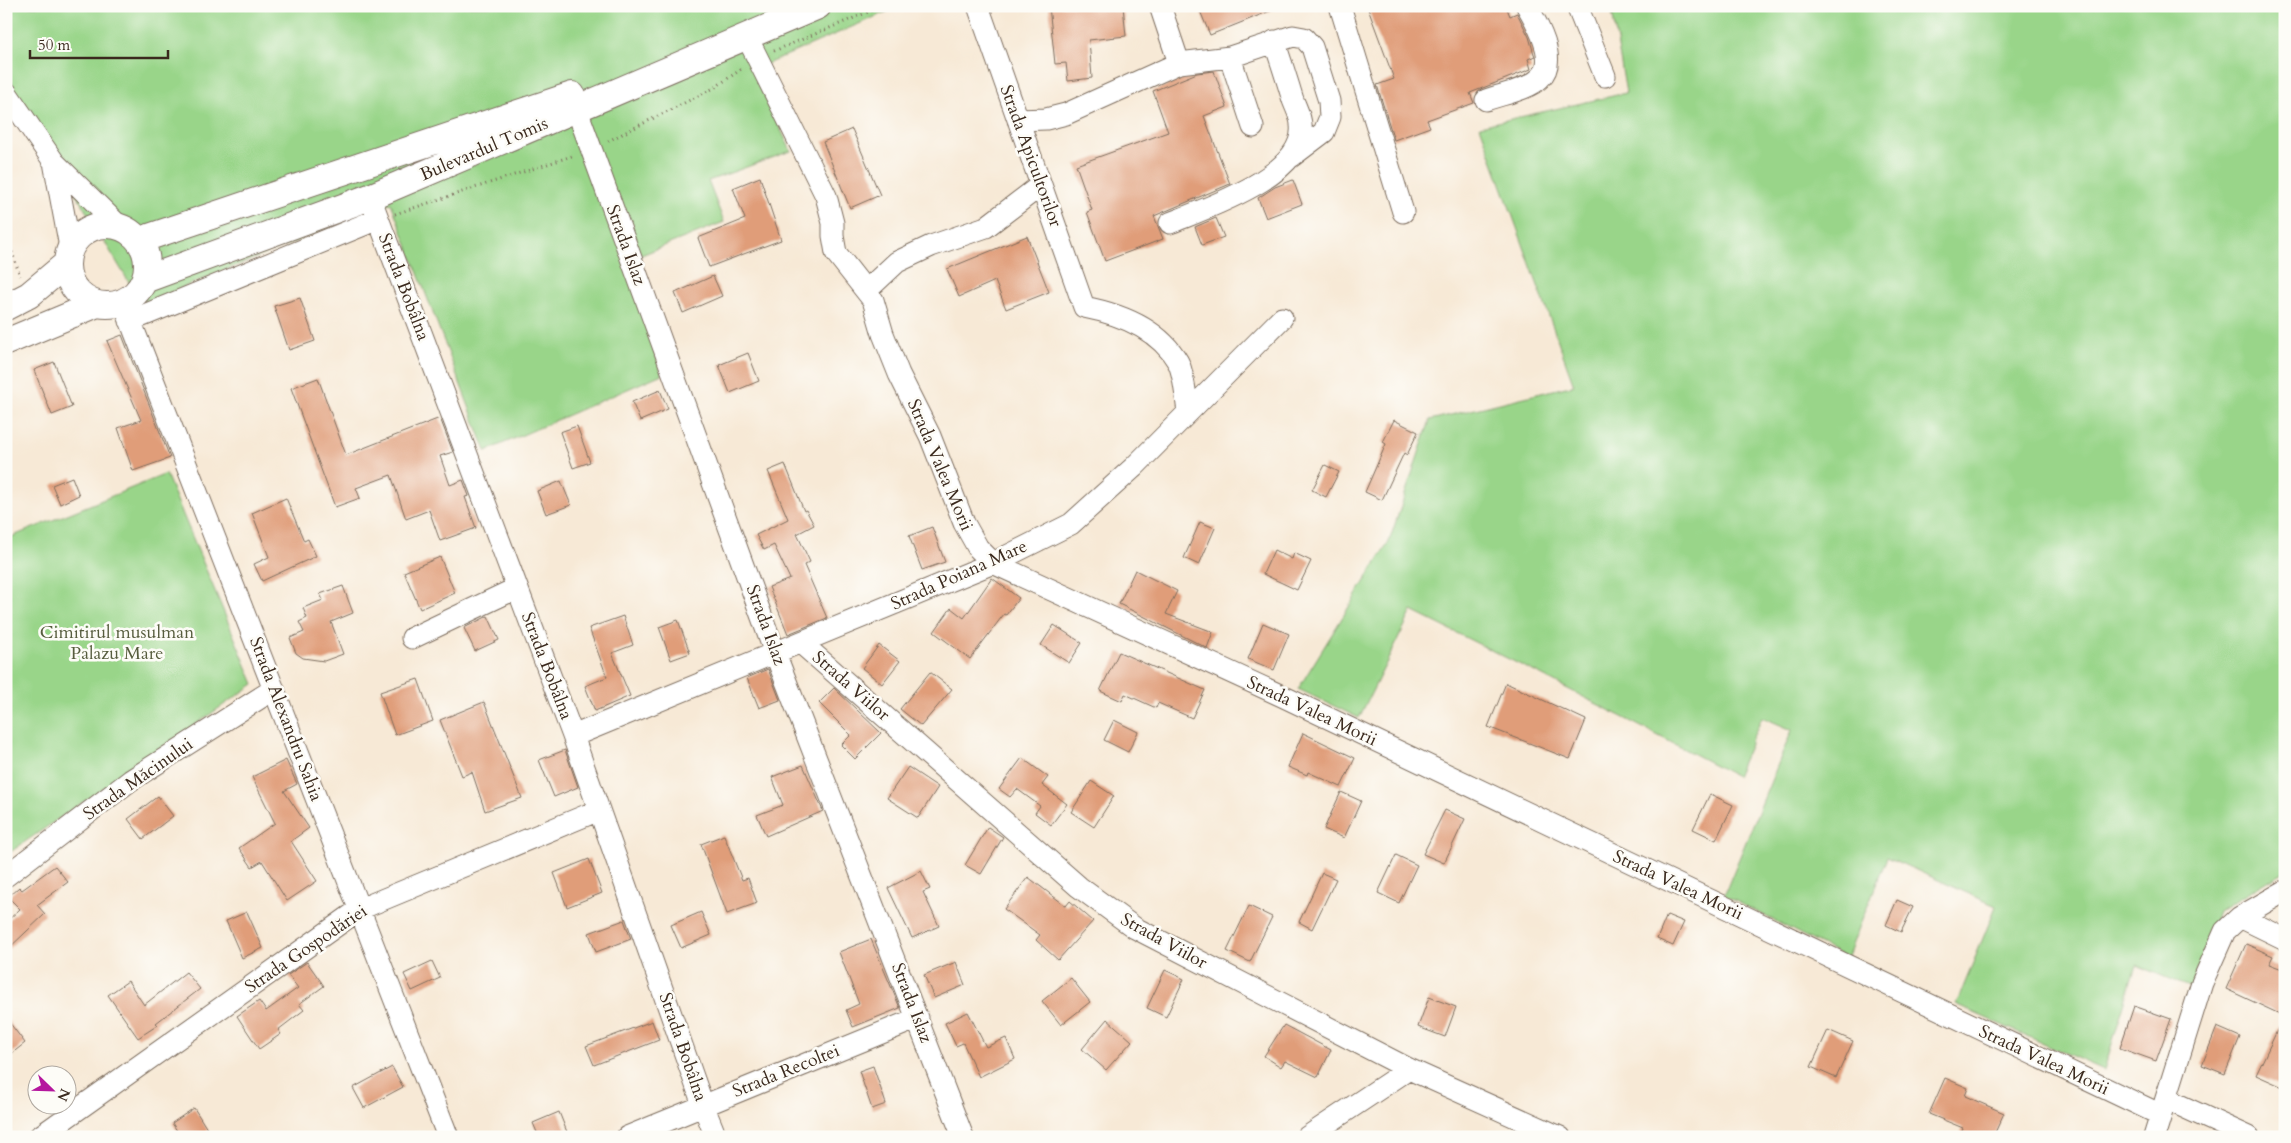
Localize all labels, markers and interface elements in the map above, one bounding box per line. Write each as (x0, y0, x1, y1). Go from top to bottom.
scale bar (30, 28, 168, 60)
text: 50 m (38, 35, 70, 55)
street label: Strada Apicultorilor (994, 82, 1068, 231)
street label: Bulevardul Tomis (416, 111, 552, 187)
street label: Strada Islaz (600, 201, 652, 289)
street label: Strada Bobâlna (372, 230, 436, 345)
street label: Strada Valea Morii (901, 395, 979, 535)
street label: Strada Poiana Mare (887, 534, 1031, 616)
street label: Strada Islaz (740, 581, 792, 669)
street label: Strada Bobâlna (515, 609, 579, 724)
park label: Cimitirul musulman Palazu Mare (40, 620, 195, 666)
street label: Strada Alexandru Sahia (243, 633, 329, 805)
street label: Strada Viilor (807, 645, 896, 727)
street label: Strada Valea Morii (1243, 670, 1381, 752)
street label: Strada Măcinului (78, 732, 198, 826)
street label: Strada Valea Morii (1609, 844, 1747, 926)
street label: Strada Gospodăriei (240, 899, 372, 999)
street label: Strada Viilor (1116, 907, 1212, 975)
street label: Strada Islaz (885, 959, 939, 1047)
street label: Strada Bobâlna (653, 989, 713, 1105)
street label: Strada Valea Morii (1975, 1019, 2113, 1101)
street label: Strada Recoltei (729, 1038, 843, 1104)
north arrow (28, 1066, 78, 1116)
text: N (52, 1086, 75, 1104)

